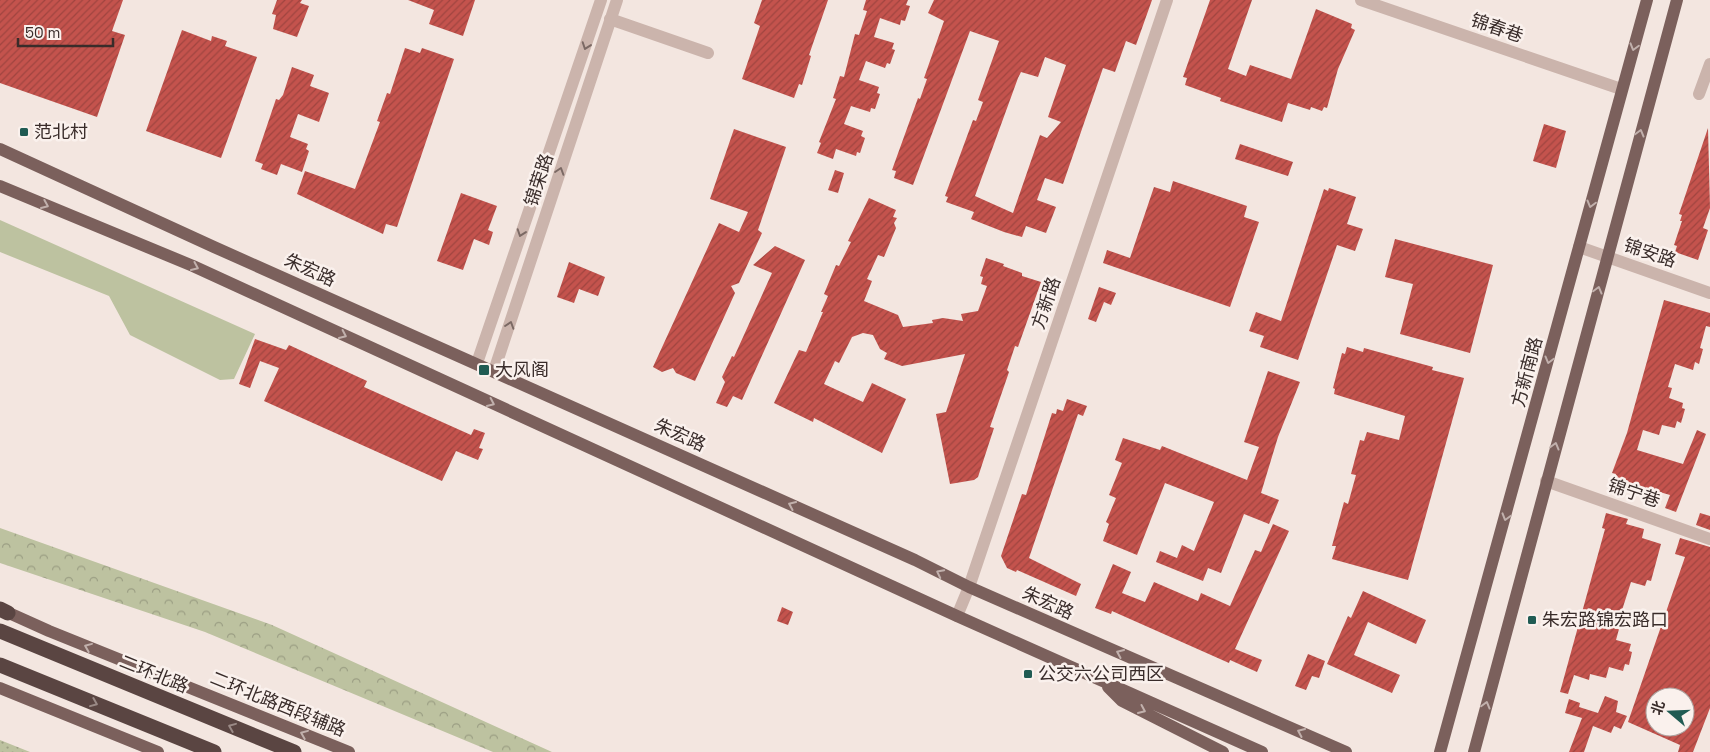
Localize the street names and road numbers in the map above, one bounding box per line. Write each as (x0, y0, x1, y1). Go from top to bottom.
street label: 锦春巷 (1468, 8, 1526, 47)
street label: 锦荣路 (519, 151, 558, 209)
street label: 锦安路 (1621, 233, 1679, 272)
street label: 朱宏路 (281, 248, 340, 291)
street label: 方新路 (1026, 274, 1065, 332)
street label: 方新南路 (1506, 334, 1547, 410)
street label: 朱宏路 (651, 413, 710, 456)
street label: 锦宁巷 (1605, 473, 1663, 512)
street label: 朱宏路 (1019, 581, 1078, 624)
street label: 二环北路 (117, 649, 192, 698)
street label: 二环北路西段辅路 (207, 666, 349, 741)

